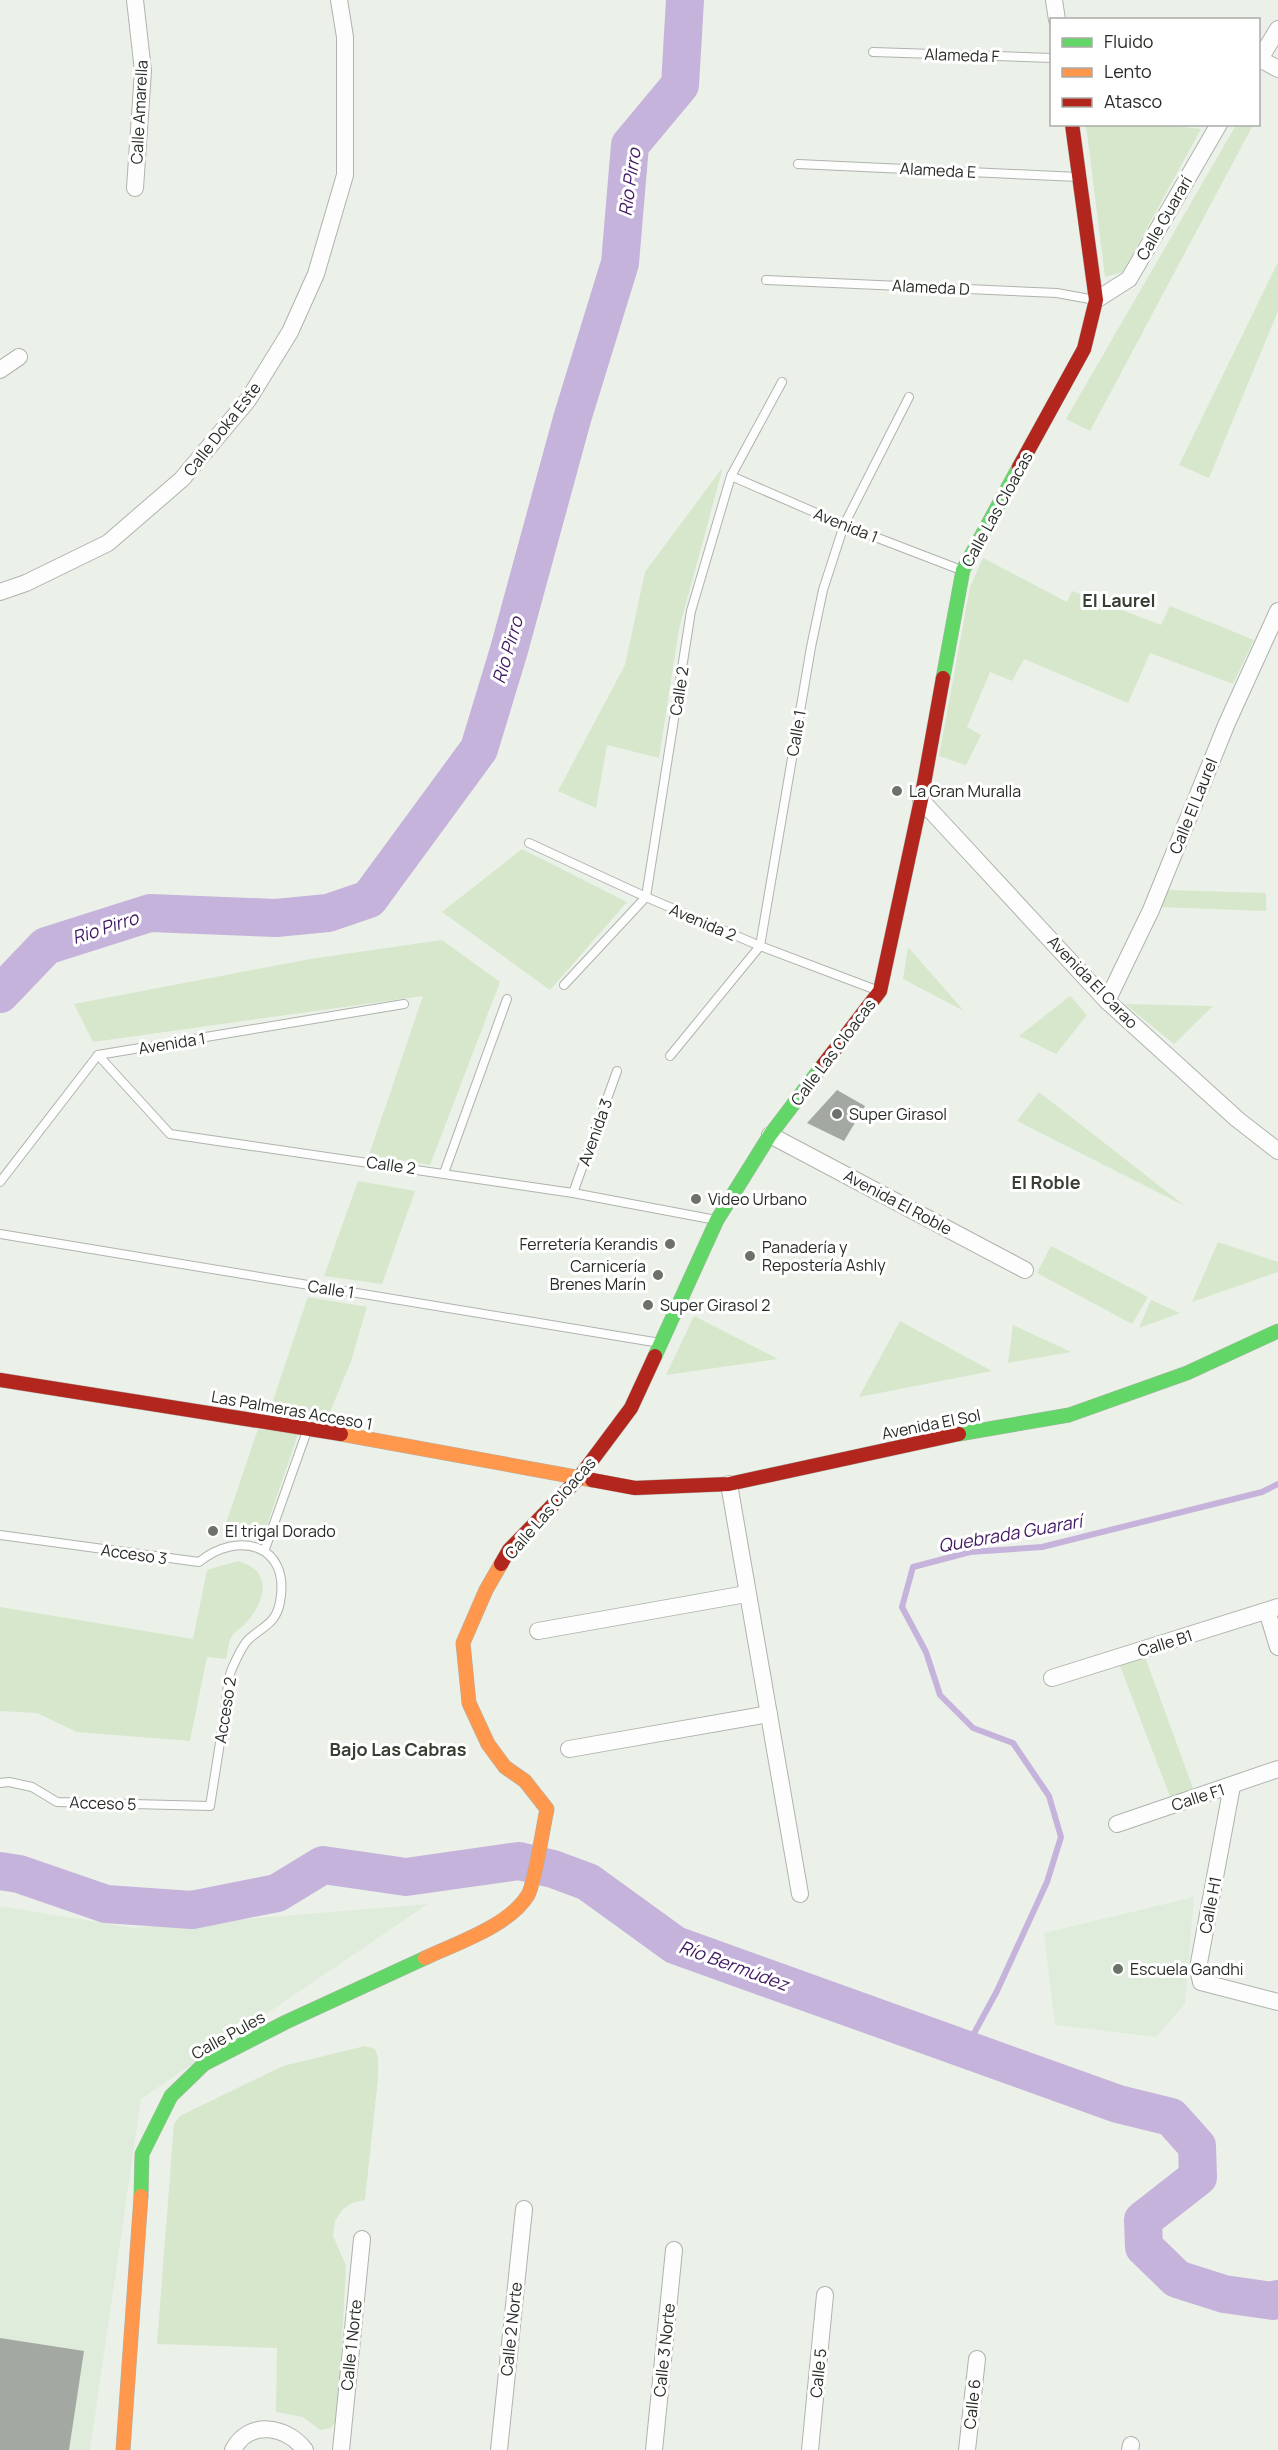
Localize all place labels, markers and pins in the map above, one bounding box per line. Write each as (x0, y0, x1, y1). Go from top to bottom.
place label: La Gran Muralla (909, 780, 1021, 802)
marker: La Gran Muralla (890, 784, 904, 798)
place label: Super Girasol (849, 1103, 947, 1125)
marker: Super Girasol (830, 1107, 844, 1121)
place label: Video Urbano (708, 1188, 807, 1210)
marker: Video Urbano (689, 1192, 703, 1206)
place label: Ferretería Kerandis (519, 1233, 658, 1255)
place label: Panadería y Repostería Ashly (762, 1236, 886, 1276)
marker: Ferretería Kerandis (663, 1237, 677, 1251)
marker: Panadería y Repostería Ashly (743, 1249, 757, 1263)
place label: Carnicería Brenes Marín (550, 1255, 646, 1295)
marker: Carnicería Brenes Marín (651, 1268, 665, 1282)
place label: Super Girasol 2 (660, 1294, 770, 1316)
marker: Super Girasol 2 (641, 1298, 655, 1312)
place label: El trigal Dorado (225, 1520, 336, 1542)
marker: El trigal Dorado (206, 1524, 220, 1538)
place label: Escuela Gandhi (1130, 1958, 1243, 1980)
marker: Escuela Gandhi (1111, 1962, 1125, 1976)

